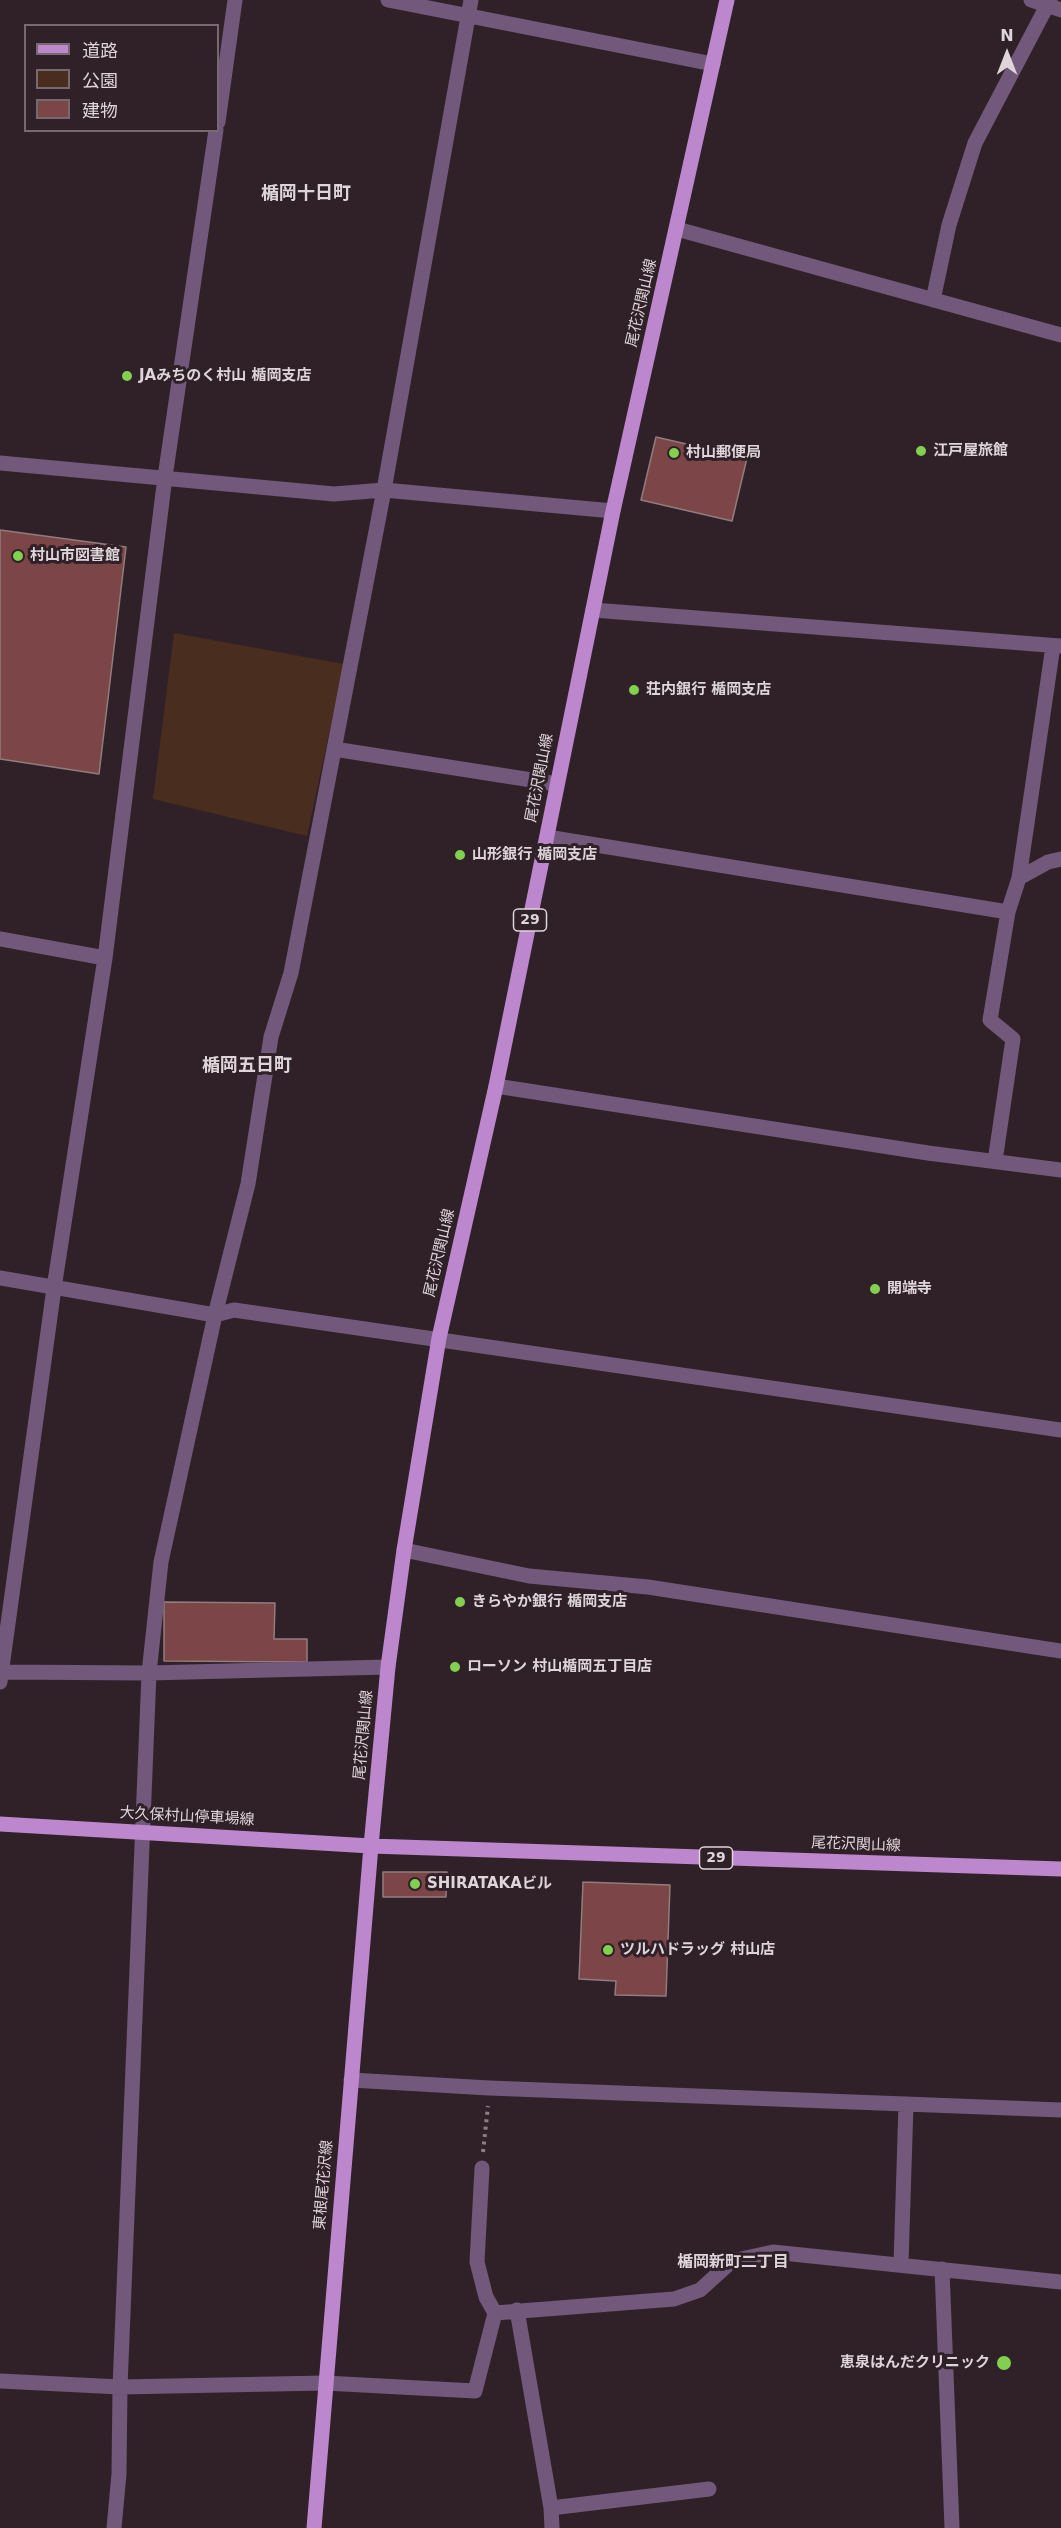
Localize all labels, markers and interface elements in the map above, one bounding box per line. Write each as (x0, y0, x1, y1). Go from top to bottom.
legend (24, 24, 219, 132)
north arrow (977, 24, 1037, 84)
text: N (1000, 26, 1014, 45)
text: 道路 (82, 40, 118, 61)
text: 公園 (82, 70, 118, 91)
text: 建物 (82, 100, 118, 121)
district label: 楯岡十日町 (261, 183, 351, 205)
street label: 尾花沢関山線 (623, 257, 661, 349)
place label: JAみちのく村山 楯岡支店 (139, 367, 311, 385)
marker: JAみちのく村山 楯岡支店 (120, 369, 134, 383)
place label: 江戸屋旅館 (933, 442, 1008, 460)
place label: 村山郵便局 (686, 444, 761, 462)
marker: 江戸屋旅館 (914, 444, 928, 458)
marker: 村山郵便局 (667, 446, 681, 460)
place label: 村山市図書館 (30, 547, 120, 565)
marker: 村山市図書館 (11, 549, 25, 563)
place label: 荘内銀行 楯岡支店 (646, 681, 771, 699)
marker: 荘内銀行 楯岡支店 (627, 683, 641, 697)
street label: 尾花沢関山線 (523, 732, 557, 824)
place label: 山形銀行 楯岡支店 (472, 846, 597, 864)
marker: 山形銀行 楯岡支店 (453, 848, 467, 862)
road number: 29 (514, 909, 546, 931)
district label: 楯岡五日町 (202, 1055, 292, 1077)
street label: 尾花沢関山線 (421, 1207, 459, 1299)
place label: 開端寺 (887, 1280, 932, 1298)
marker: 開端寺 (868, 1282, 882, 1296)
place label: きらやか銀行 楯岡支店 (472, 1593, 627, 1611)
marker: きらやか銀行 楯岡支店 (453, 1595, 467, 1609)
place label: ローソン 村山楯岡五丁目店 (467, 1658, 652, 1676)
marker: ローソン 村山楯岡五丁目店 (448, 1660, 462, 1674)
street label: 尾花沢関山線 (351, 1689, 377, 1781)
street label: 大久保村山停車場線 (119, 1804, 255, 1830)
street label: 尾花沢関山線 (811, 1834, 901, 1856)
road number: 29 (700, 1847, 732, 1869)
place label: SHIRATAKAビル (427, 1875, 552, 1893)
marker: SHIRATAKAビル (408, 1877, 422, 1891)
place label: ツルハドラッグ 村山店 (620, 1941, 775, 1959)
marker: ツルハドラッグ 村山店 (601, 1943, 615, 1957)
street label: 東根尾花沢線 (311, 2139, 337, 2231)
district label: 楯岡新町二丁目 (677, 2253, 789, 2273)
place label: 恵泉はんだクリニック (840, 2354, 990, 2372)
marker: 恵泉はんだクリニック (995, 2354, 1013, 2372)

